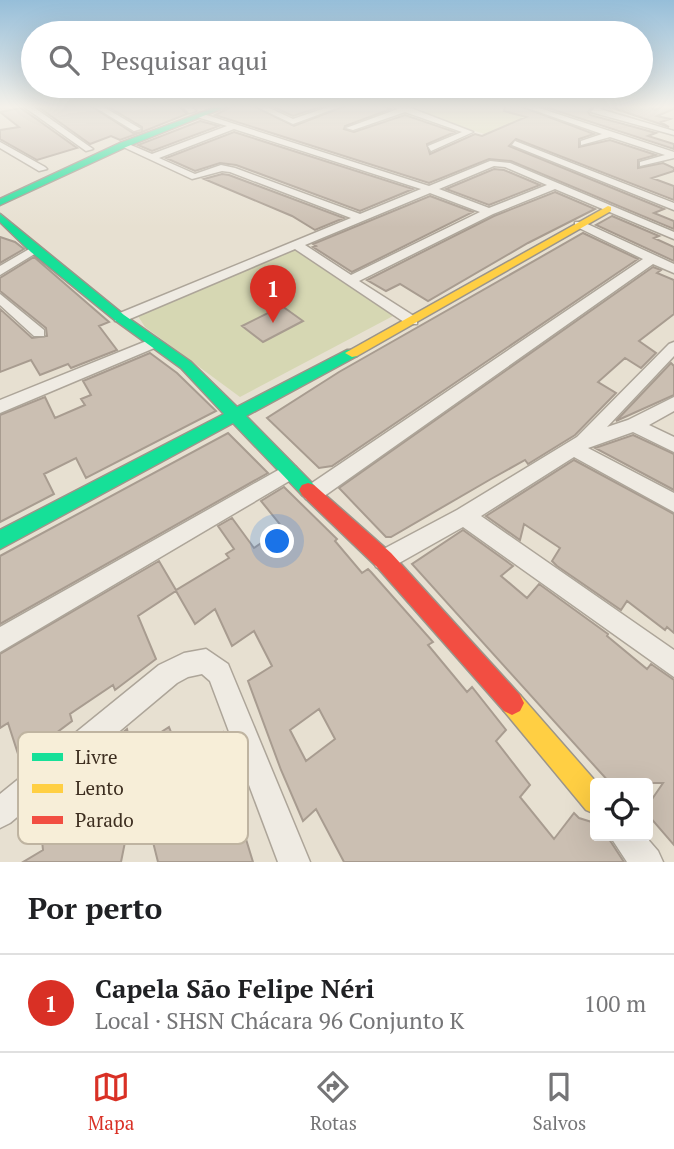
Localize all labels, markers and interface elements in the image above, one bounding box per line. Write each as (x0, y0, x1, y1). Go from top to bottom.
search box (21, 21, 653, 98)
icon: search (45, 41, 83, 79)
text: Pesquisar aqui (101, 43, 268, 77)
pin: 1 (250, 265, 296, 323)
your location (260, 524, 294, 558)
legend (18, 732, 248, 844)
text: Livre (75, 744, 118, 769)
text: Lento (75, 775, 124, 800)
map controls (590, 778, 653, 841)
button: locate (590, 778, 653, 841)
text: Parado (75, 807, 134, 832)
text: Por perto (28, 888, 162, 928)
text: Capela São Felipe Néri (95, 971, 374, 1005)
text: 1 (45, 988, 58, 1019)
text: 100 m (584, 988, 646, 1019)
text: Local · SHSN Chácara 96 Conjunto K (95, 1005, 464, 1036)
tab: Mapa (88, 1068, 134, 1135)
tab: Rotas (310, 1068, 357, 1135)
tab: Salvos (533, 1068, 586, 1135)

